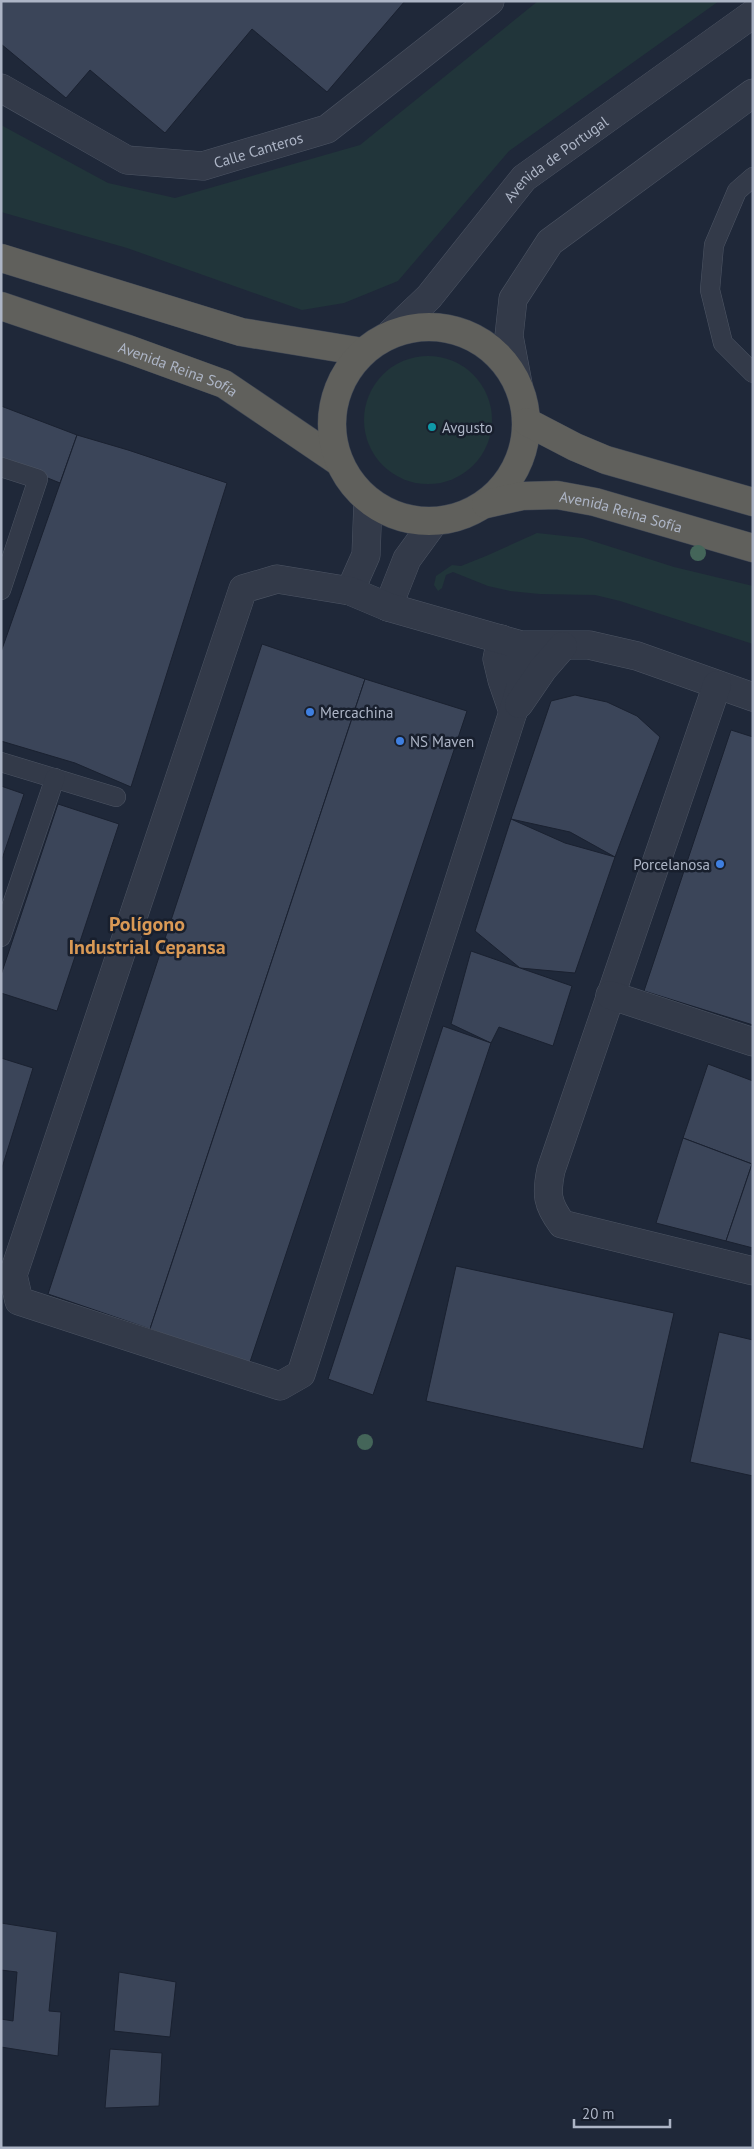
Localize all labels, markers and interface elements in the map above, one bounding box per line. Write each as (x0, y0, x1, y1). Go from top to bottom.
street label: Avenida de Portugal (499, 111, 612, 206)
street label: Calle Canteros (211, 127, 305, 172)
street label: Avenida Reina Sofía (116, 337, 242, 400)
place label: Avgusto (442, 418, 493, 437)
marker: Avgusto (426, 421, 438, 433)
street label: Avenida Reina Sofía (558, 486, 685, 536)
place label: Mercachina (320, 703, 393, 722)
marker: Mercachina (304, 706, 316, 718)
place label: NS Maven (410, 732, 474, 751)
marker: NS Maven (394, 735, 406, 747)
place label: Porcelanosa (633, 855, 710, 874)
marker: Porcelanosa (714, 858, 726, 870)
district label: Polígono Industrial Cepansa (68, 911, 226, 960)
scale bar (574, 2096, 670, 2128)
text: 20 m (582, 2104, 615, 2123)

